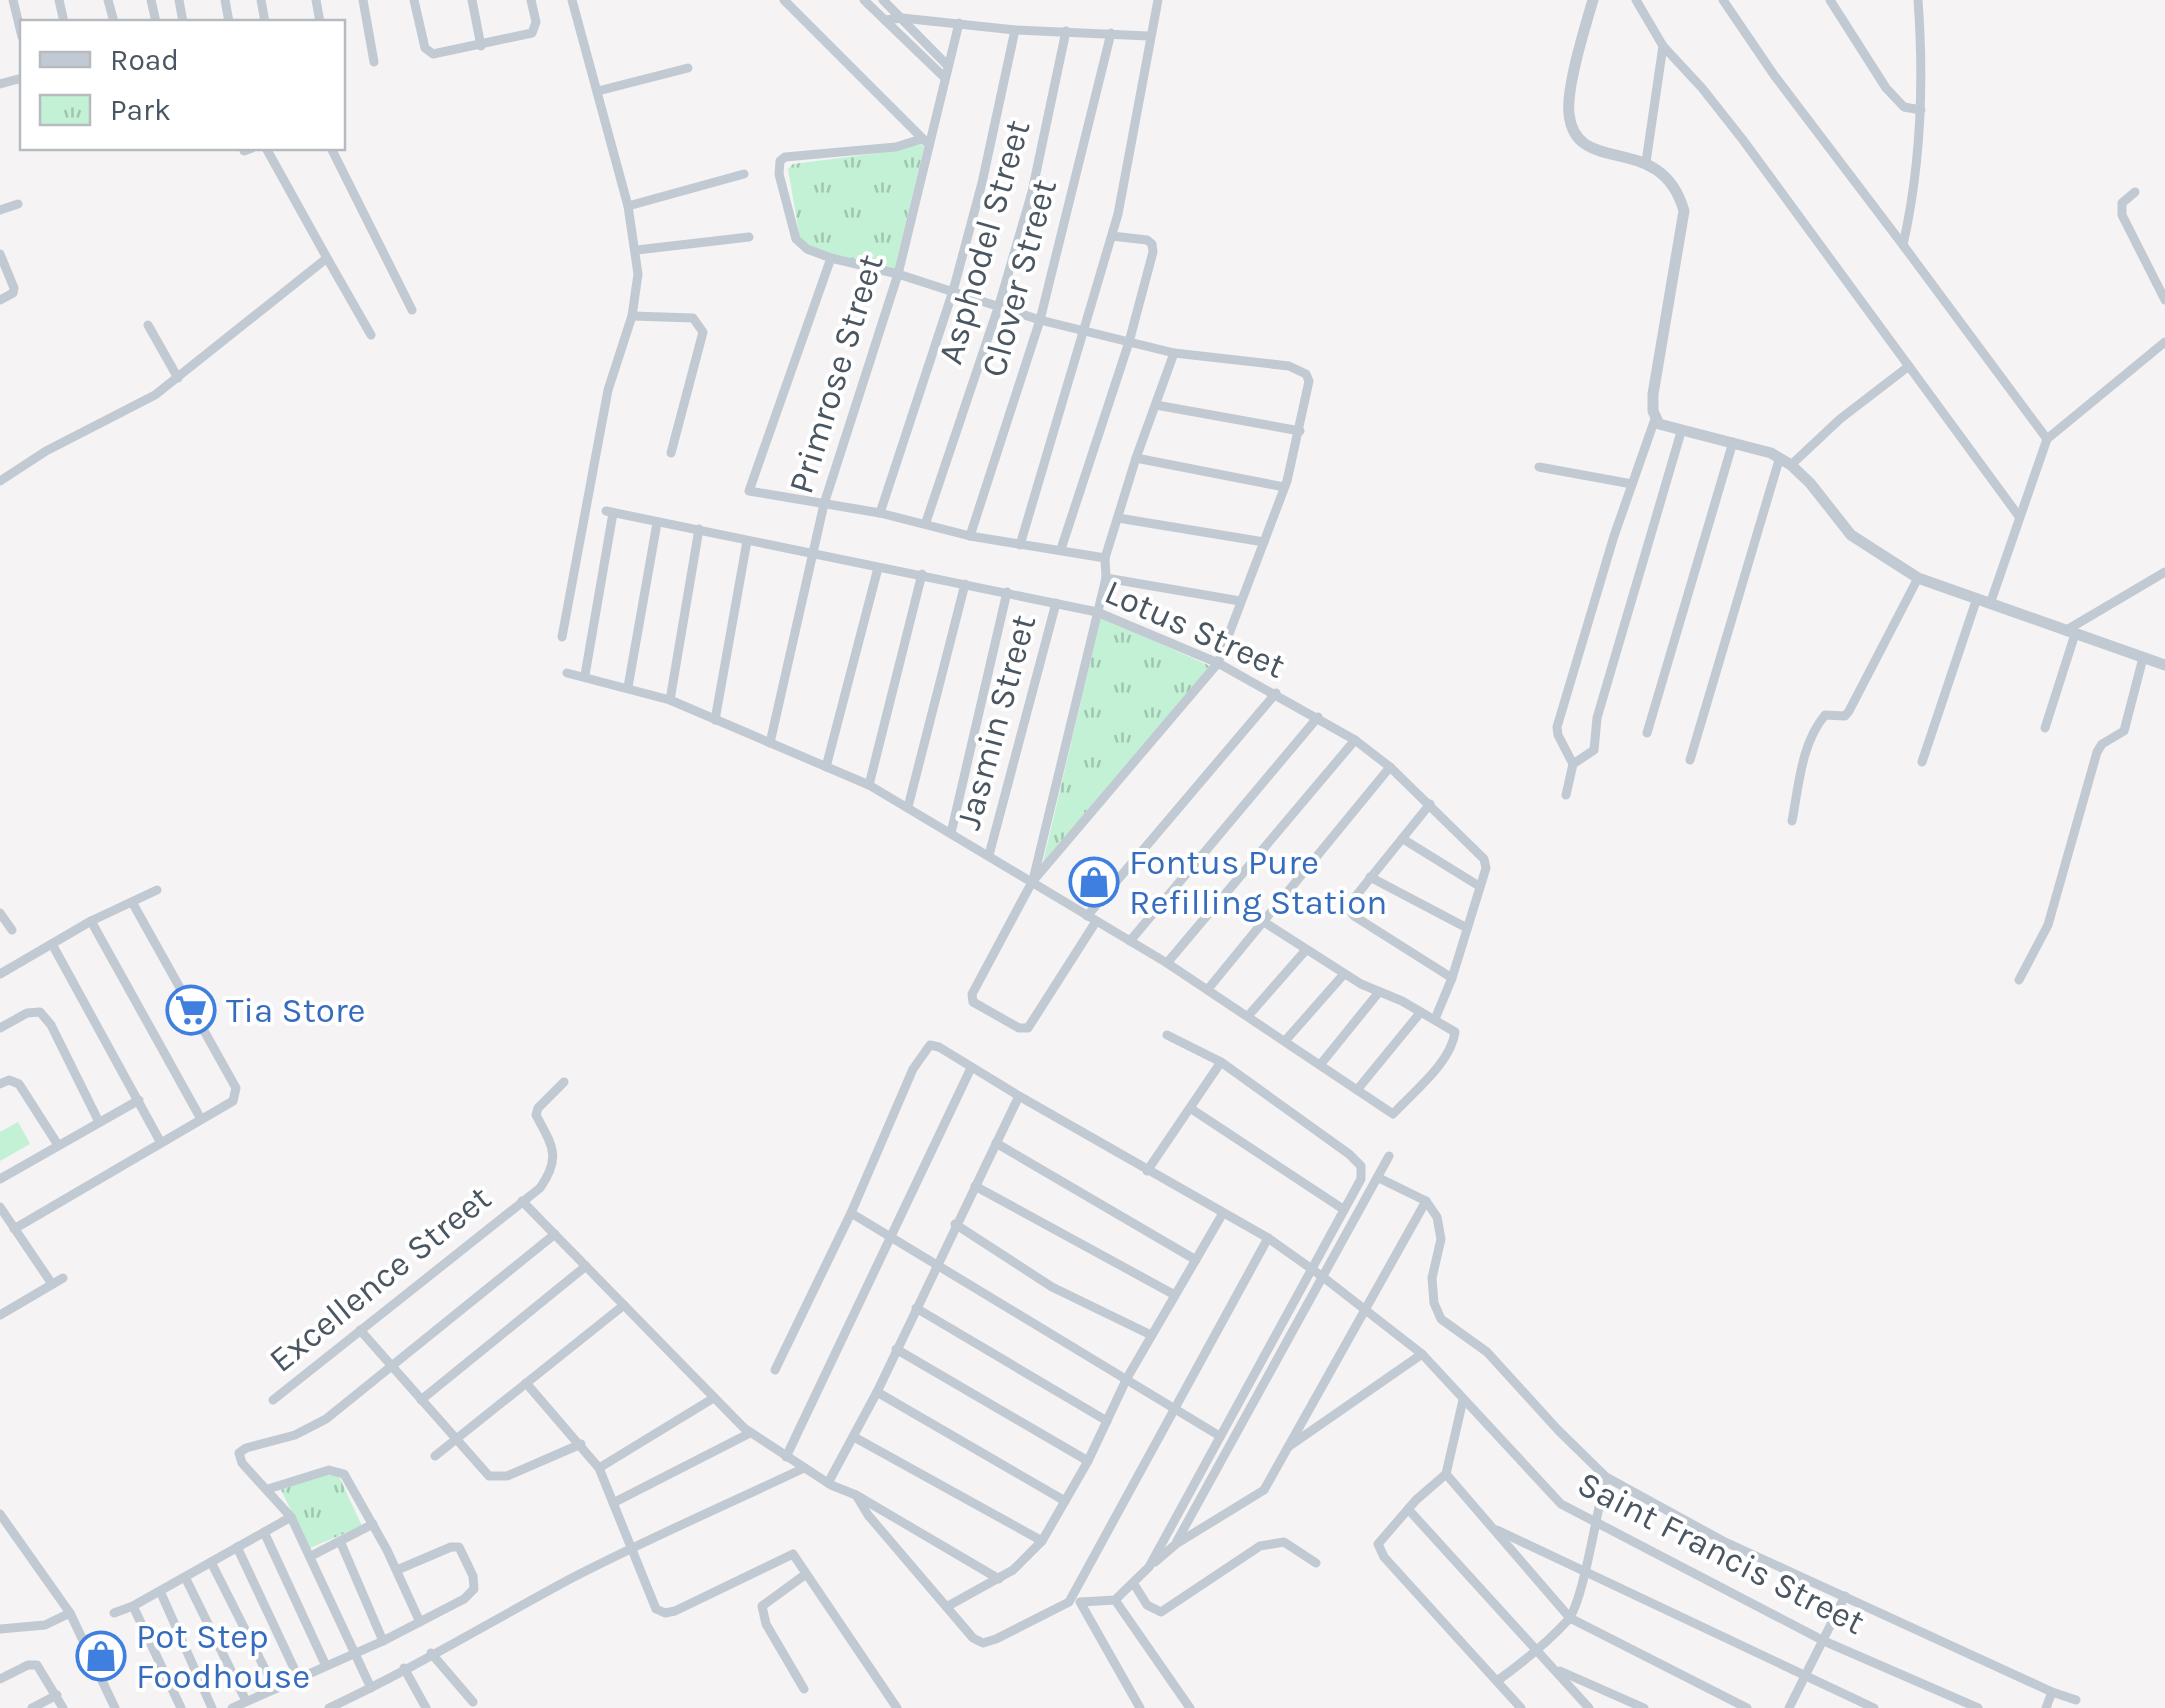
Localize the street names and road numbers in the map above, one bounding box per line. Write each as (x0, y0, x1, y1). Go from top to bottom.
street label: Asphodel Street (930, 115, 1038, 369)
street label: Clover Street (973, 175, 1065, 381)
street label: Primrose Street (780, 250, 892, 498)
street label: Lotus Street (1099, 571, 1291, 687)
street label: Jasmin Street (948, 610, 1044, 834)
street label: Excellence Street (261, 1177, 499, 1381)
street label: Saint Francis Street (1571, 1463, 1871, 1643)

